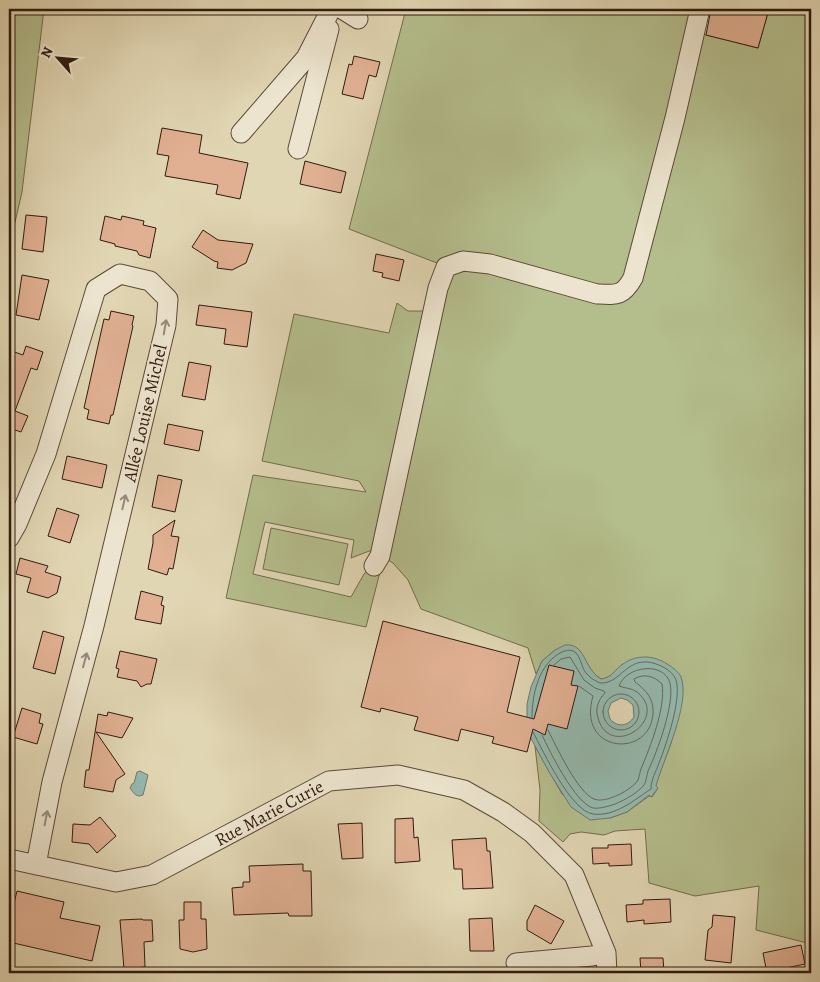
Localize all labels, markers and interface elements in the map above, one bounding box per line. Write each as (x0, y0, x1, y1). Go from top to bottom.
north arrow (32, 32, 82, 82)
text: N (36, 43, 58, 61)
one-way arrow (161, 320, 171, 336)
street label: Allée Louise Michel (117, 341, 173, 485)
one-way arrow (120, 495, 129, 511)
one-way arrow (81, 653, 90, 669)
street label: Rue Marie Curie (210, 774, 328, 852)
one-way arrow (41, 810, 51, 826)

